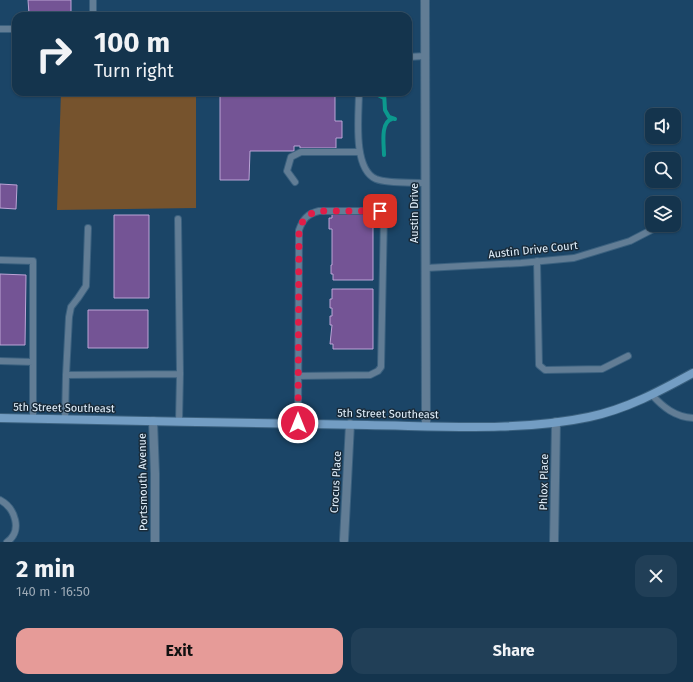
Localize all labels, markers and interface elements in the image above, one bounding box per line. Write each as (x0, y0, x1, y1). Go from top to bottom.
text: 100 m (94, 26, 170, 59)
icon: right (28, 28, 80, 80)
text: Turn right (94, 60, 174, 82)
map controls (645, 108, 681, 232)
button: sound (645, 108, 681, 144)
button: search (645, 152, 681, 188)
street label: Austin Drive (408, 183, 421, 243)
pin (363, 194, 397, 228)
button: layers (645, 196, 681, 232)
icon: arrive (369, 200, 391, 222)
street label: Austin Drive Court (488, 239, 578, 261)
street label: 5th Street Southeast (13, 401, 115, 415)
position arrow (277, 402, 319, 444)
street label: 5th Street Southeast (337, 407, 439, 421)
street label: Portsmouth Avenue (136, 433, 150, 531)
street label: Crocus Place (328, 450, 344, 514)
street label: Phlox Place (537, 453, 551, 511)
text: 2 min (16, 555, 75, 583)
button: close (635, 555, 677, 597)
text: 140 m · 16:50 (16, 584, 90, 599)
button: Exit (16, 628, 343, 674)
button: Share (351, 628, 677, 674)

